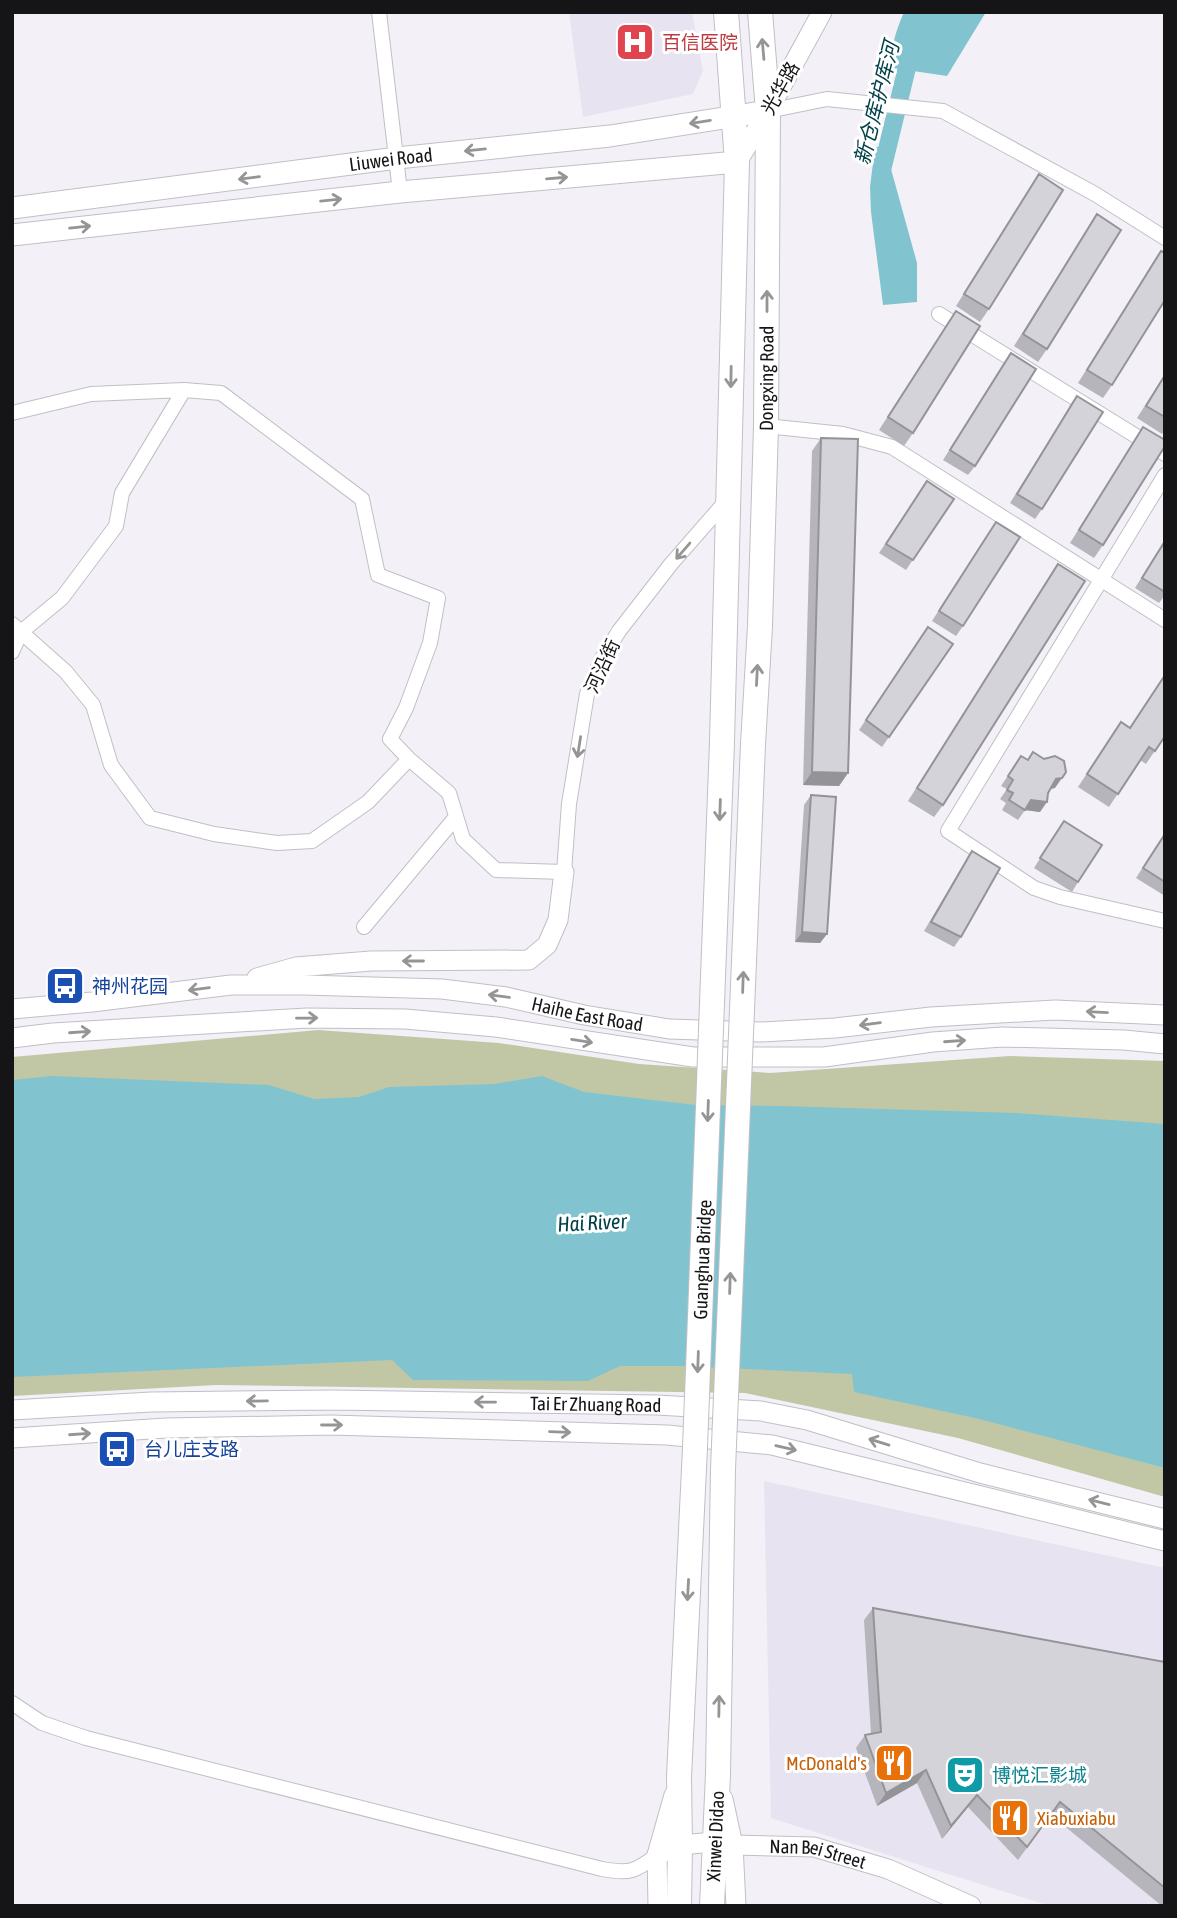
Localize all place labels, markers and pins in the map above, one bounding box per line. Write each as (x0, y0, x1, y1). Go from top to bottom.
hospital icon: 百信医院 (614, 21, 656, 63)
place label: 百信医院 (662, 31, 738, 53)
bus stop icon: 神州花园 (44, 965, 86, 1007)
place label: 神州花园 (92, 975, 168, 997)
bus stop icon: 台儿庄支路 (96, 1428, 138, 1470)
place label: 台儿庄支路 (144, 1438, 239, 1460)
restaurant icon: McDonald's (873, 1742, 915, 1784)
place label: McDonald's (786, 1752, 867, 1774)
theatre icon: 博悦汇影城 (944, 1754, 986, 1796)
place label: 博悦汇影城 (992, 1764, 1087, 1786)
restaurant icon: Xiabuxiabu (989, 1797, 1031, 1839)
place label: Xiabuxiabu (1037, 1807, 1116, 1829)

